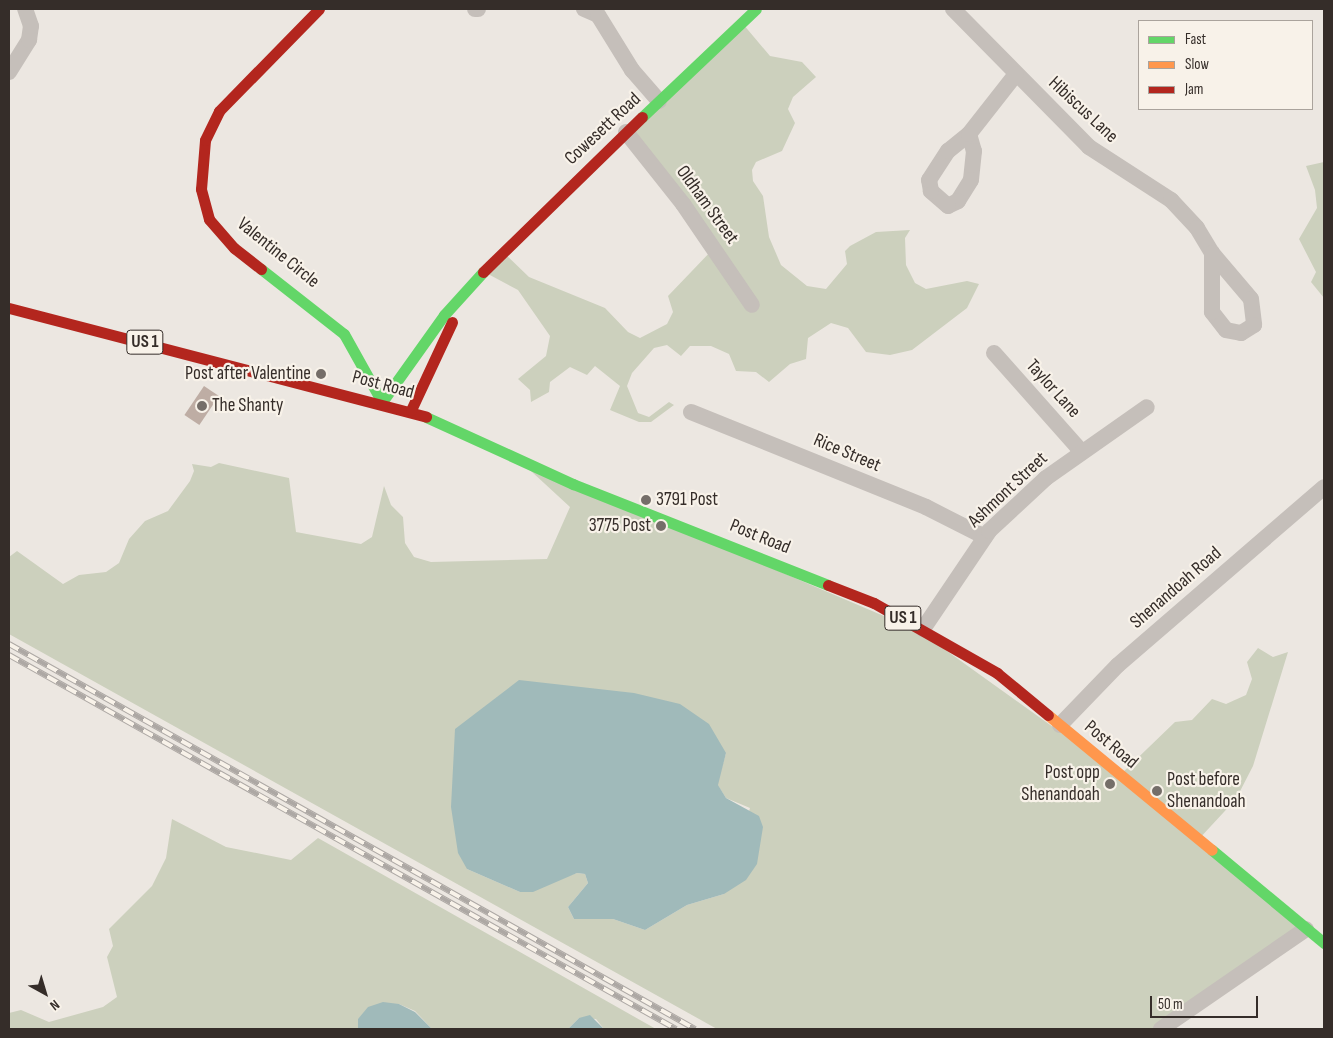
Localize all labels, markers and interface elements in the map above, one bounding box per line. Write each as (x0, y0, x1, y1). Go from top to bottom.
legend (1138, 20, 1313, 110)
text: Fast (1185, 30, 1206, 49)
text: Slow (1185, 55, 1209, 74)
street label: Hibiscus Lane (1043, 72, 1123, 148)
text: Jam (1185, 80, 1203, 99)
street label: Cowesett Road (560, 88, 646, 170)
street label: Oldham Street (671, 161, 743, 249)
street label: Valentine Circle (232, 213, 324, 293)
road number: US 1 (126, 327, 164, 358)
street label: Taylor Lane (1021, 355, 1085, 423)
place label: Post after Valentine (185, 363, 311, 385)
street label: Post Road (350, 366, 416, 404)
marker: Post after Valentine (315, 368, 327, 380)
place label: The Shanty (212, 395, 283, 417)
marker: The Shanty (196, 400, 208, 412)
street label: Rice Street (810, 429, 884, 477)
street label: Ashmont Street (964, 447, 1052, 533)
place label: 3791 Post (656, 489, 718, 511)
marker: 3791 Post (640, 494, 652, 506)
place label: 3775 Post (589, 515, 651, 537)
street label: Post Road (726, 515, 794, 559)
marker: 3775 Post (655, 520, 667, 532)
street label: Shenandoah Road (1126, 542, 1226, 634)
road number: US 1 (884, 602, 922, 634)
street label: Post Road (1079, 716, 1143, 774)
place label: Post opp Shenandoah (1021, 762, 1100, 806)
place label: Post before Shenandoah (1167, 769, 1246, 813)
marker: Post opp Shenandoah (1104, 778, 1116, 790)
marker: Post before Shenandoah (1151, 785, 1163, 797)
north arrow (20, 968, 70, 1018)
scale bar (1153, 986, 1260, 1018)
text: 50 m (1158, 995, 1183, 1014)
text: N (47, 996, 63, 1014)

